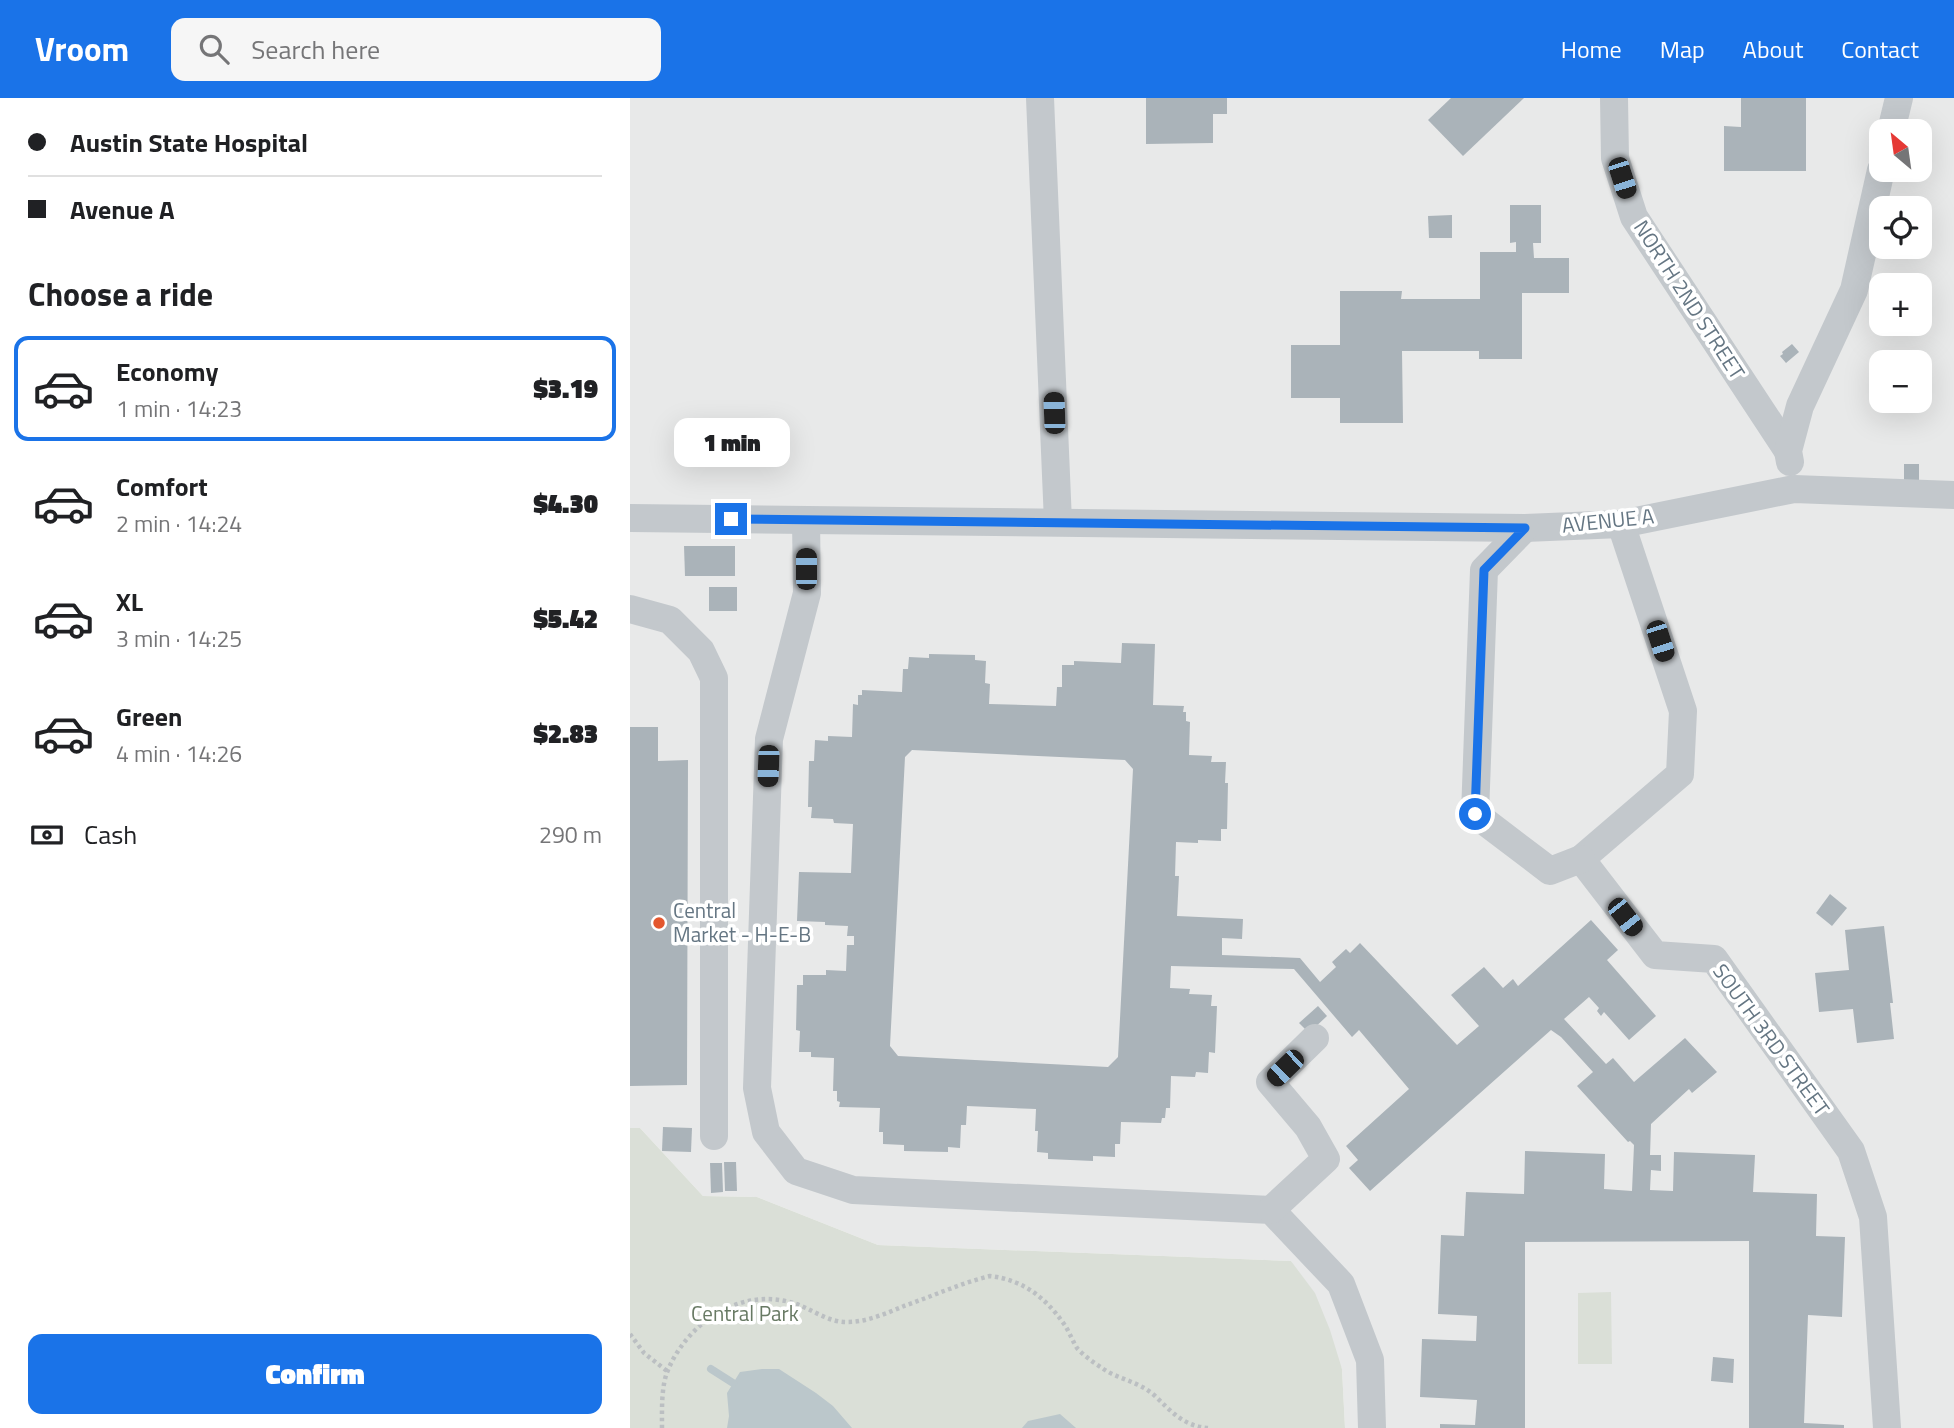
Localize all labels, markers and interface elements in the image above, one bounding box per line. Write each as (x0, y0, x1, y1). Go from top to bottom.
search box (171, 18, 661, 81)
text: Vroom (35, 24, 129, 74)
icon: search (195, 30, 233, 68)
text: Search here (251, 30, 380, 69)
text: Home (1561, 31, 1622, 67)
text: Map (1660, 31, 1705, 67)
text: About (1743, 31, 1803, 67)
text: Contact (1841, 31, 1919, 67)
north arrow (1869, 119, 1932, 182)
map controls (1869, 119, 1932, 413)
text: Austin State Hospital (70, 123, 308, 162)
car (1606, 155, 1639, 201)
text: Avenue A (70, 190, 175, 229)
button: locate (1869, 196, 1932, 259)
street label: NORTH 2ND STREET (1626, 213, 1753, 385)
text: Choose a ride (28, 270, 213, 318)
button: + (1869, 273, 1932, 336)
button: − (1869, 350, 1932, 413)
text: Economy (116, 352, 218, 391)
icon: car (32, 357, 95, 420)
text: $3.19 (533, 369, 598, 408)
text: 1 min · 14:23 (116, 391, 242, 426)
car (1043, 392, 1066, 434)
callout: 1 min (673, 418, 789, 466)
text: 1 min (703, 425, 761, 460)
text: Comfort (116, 467, 208, 506)
icon: car (32, 472, 95, 535)
text: $4.30 (533, 484, 598, 523)
street label: AVENUE A (1560, 499, 1656, 541)
route end (715, 503, 747, 535)
text: 2 min · 14:24 (116, 506, 242, 541)
car (796, 548, 817, 590)
text: XL (116, 582, 143, 621)
icon: car (32, 587, 95, 650)
text: $5.42 (533, 599, 598, 638)
car (1644, 618, 1677, 664)
text: 3 min · 14:25 (116, 621, 242, 656)
text: Green (116, 697, 182, 736)
icon: car (32, 702, 95, 765)
text: $2.83 (533, 714, 598, 753)
text: 4 min · 14:26 (116, 736, 242, 771)
car (757, 745, 780, 787)
route start (1459, 798, 1491, 830)
text: Cash (84, 815, 137, 854)
icon: cash (28, 816, 66, 854)
text: 290 m (539, 817, 602, 852)
place label: Central Market - H-E-B (673, 894, 811, 950)
car (1604, 894, 1647, 940)
marker: Central Market - H-E-B (651, 915, 667, 931)
street label: SOUTH 3RD STREET (1706, 957, 1838, 1122)
car (1263, 1046, 1308, 1090)
park label: Central Park (691, 1297, 799, 1329)
button: Confirm (28, 1334, 602, 1414)

